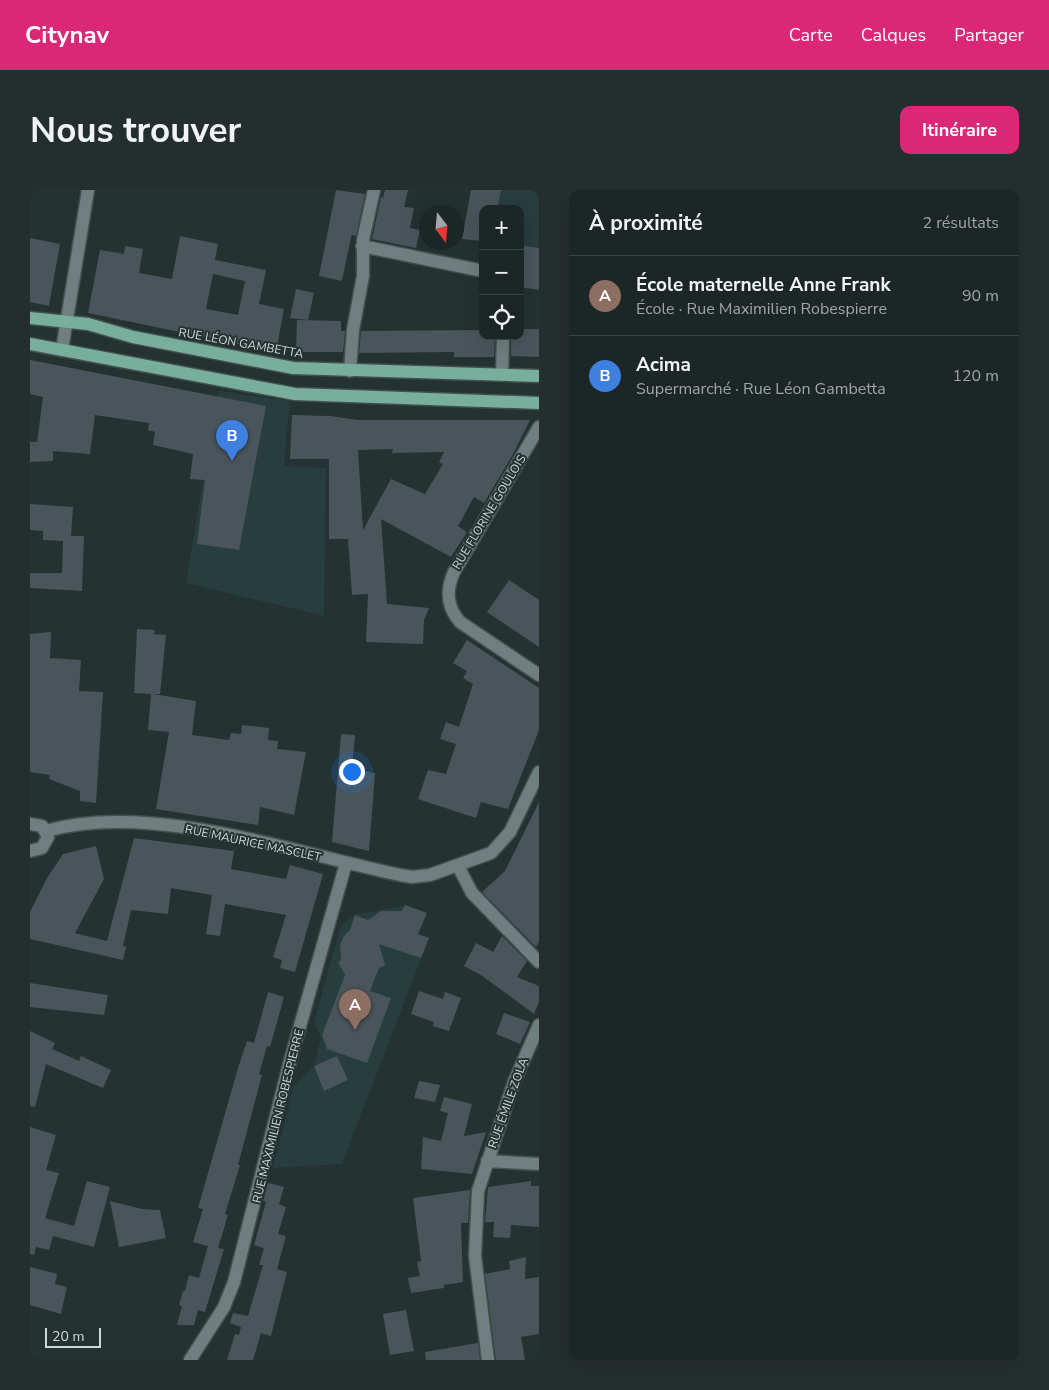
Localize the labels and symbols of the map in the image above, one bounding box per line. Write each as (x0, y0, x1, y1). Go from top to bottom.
north arrow (419, 205, 464, 250)
street label: RUE LÉON GAMBETTA (177, 324, 305, 362)
pin: B (216, 420, 248, 461)
street label: RUE FLORINE GOULOIS (448, 452, 530, 572)
your location (339, 759, 365, 785)
street label: RUE MAURICE MASCLET (183, 821, 323, 865)
pin: A (339, 989, 371, 1030)
street label: RUE MAXIMILIEN ROBESPIERRE (249, 1027, 307, 1205)
street label: RUE ÉMILE ZOLA (484, 1055, 532, 1150)
scale bar (45, 1325, 101, 1348)

